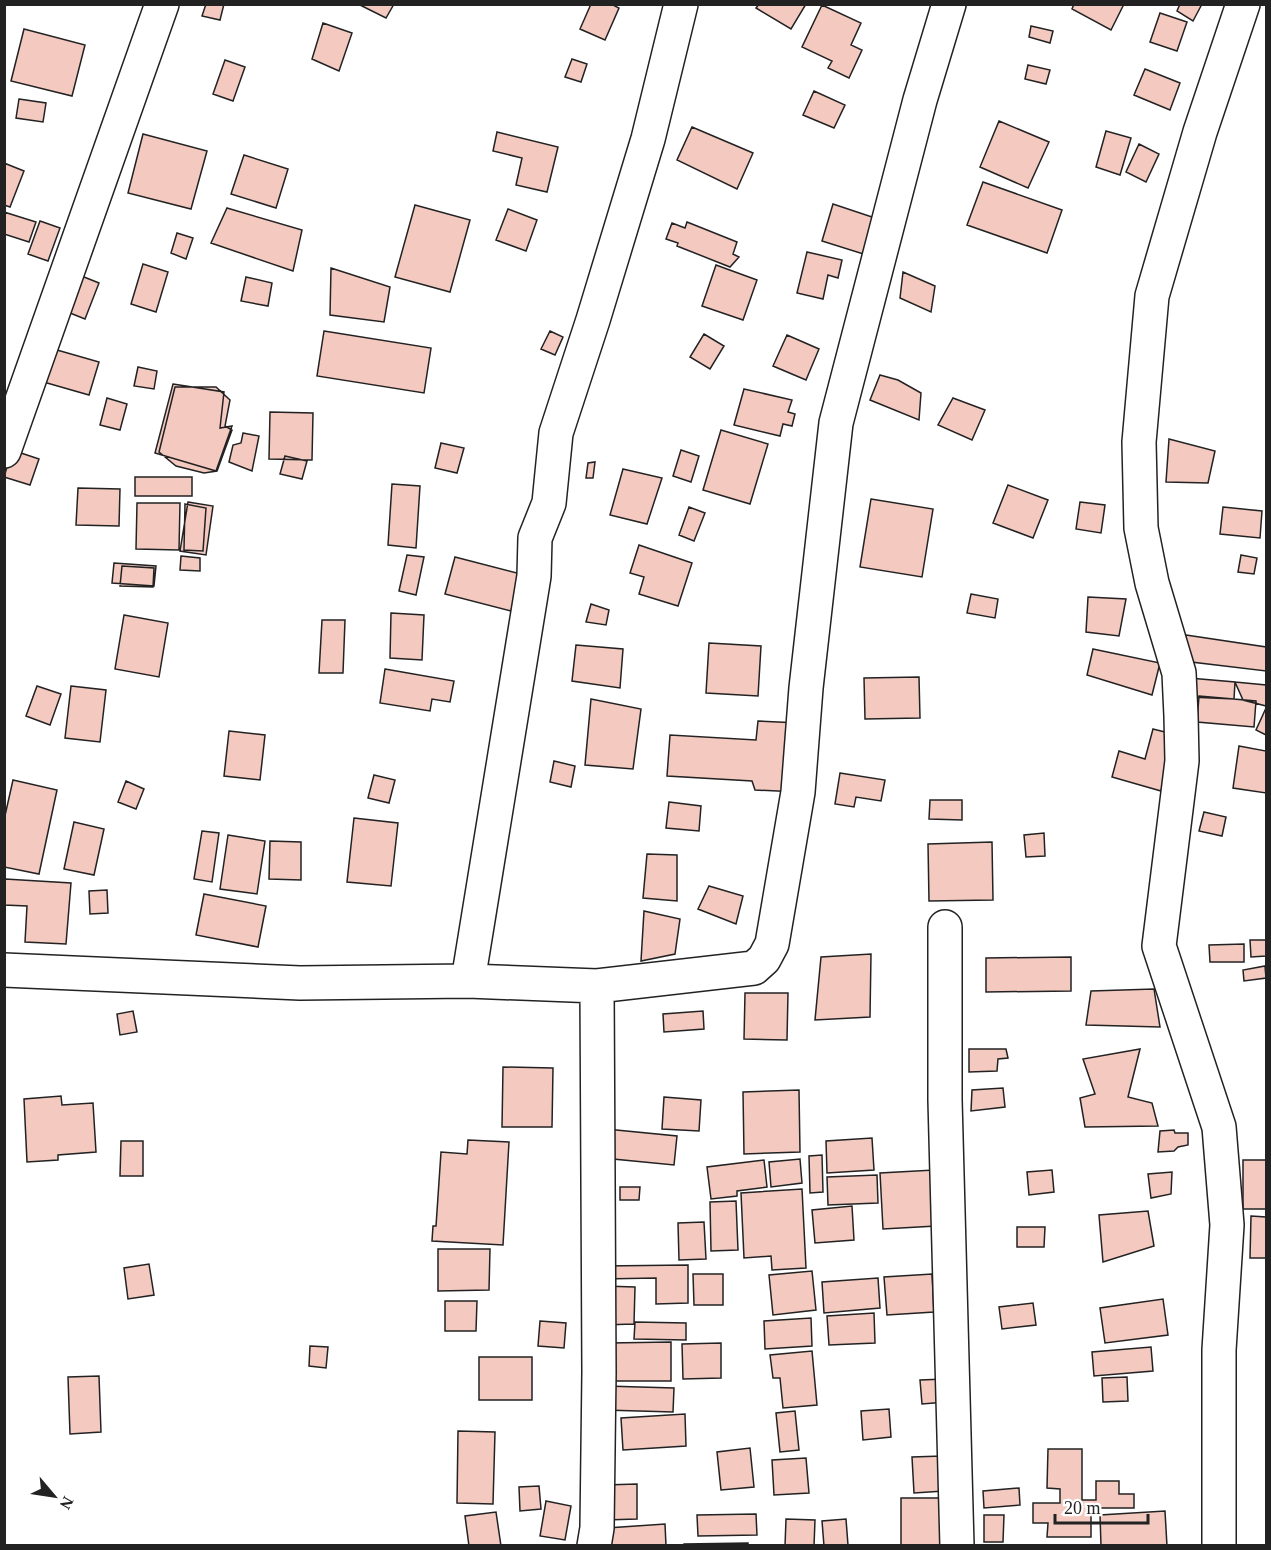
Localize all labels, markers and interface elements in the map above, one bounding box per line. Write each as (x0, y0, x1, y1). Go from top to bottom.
north arrow (24, 1466, 84, 1526)
scale bar (1055, 1487, 1148, 1525)
text: N (56, 1494, 77, 1513)
text: 20 m (1064, 1498, 1101, 1518)

